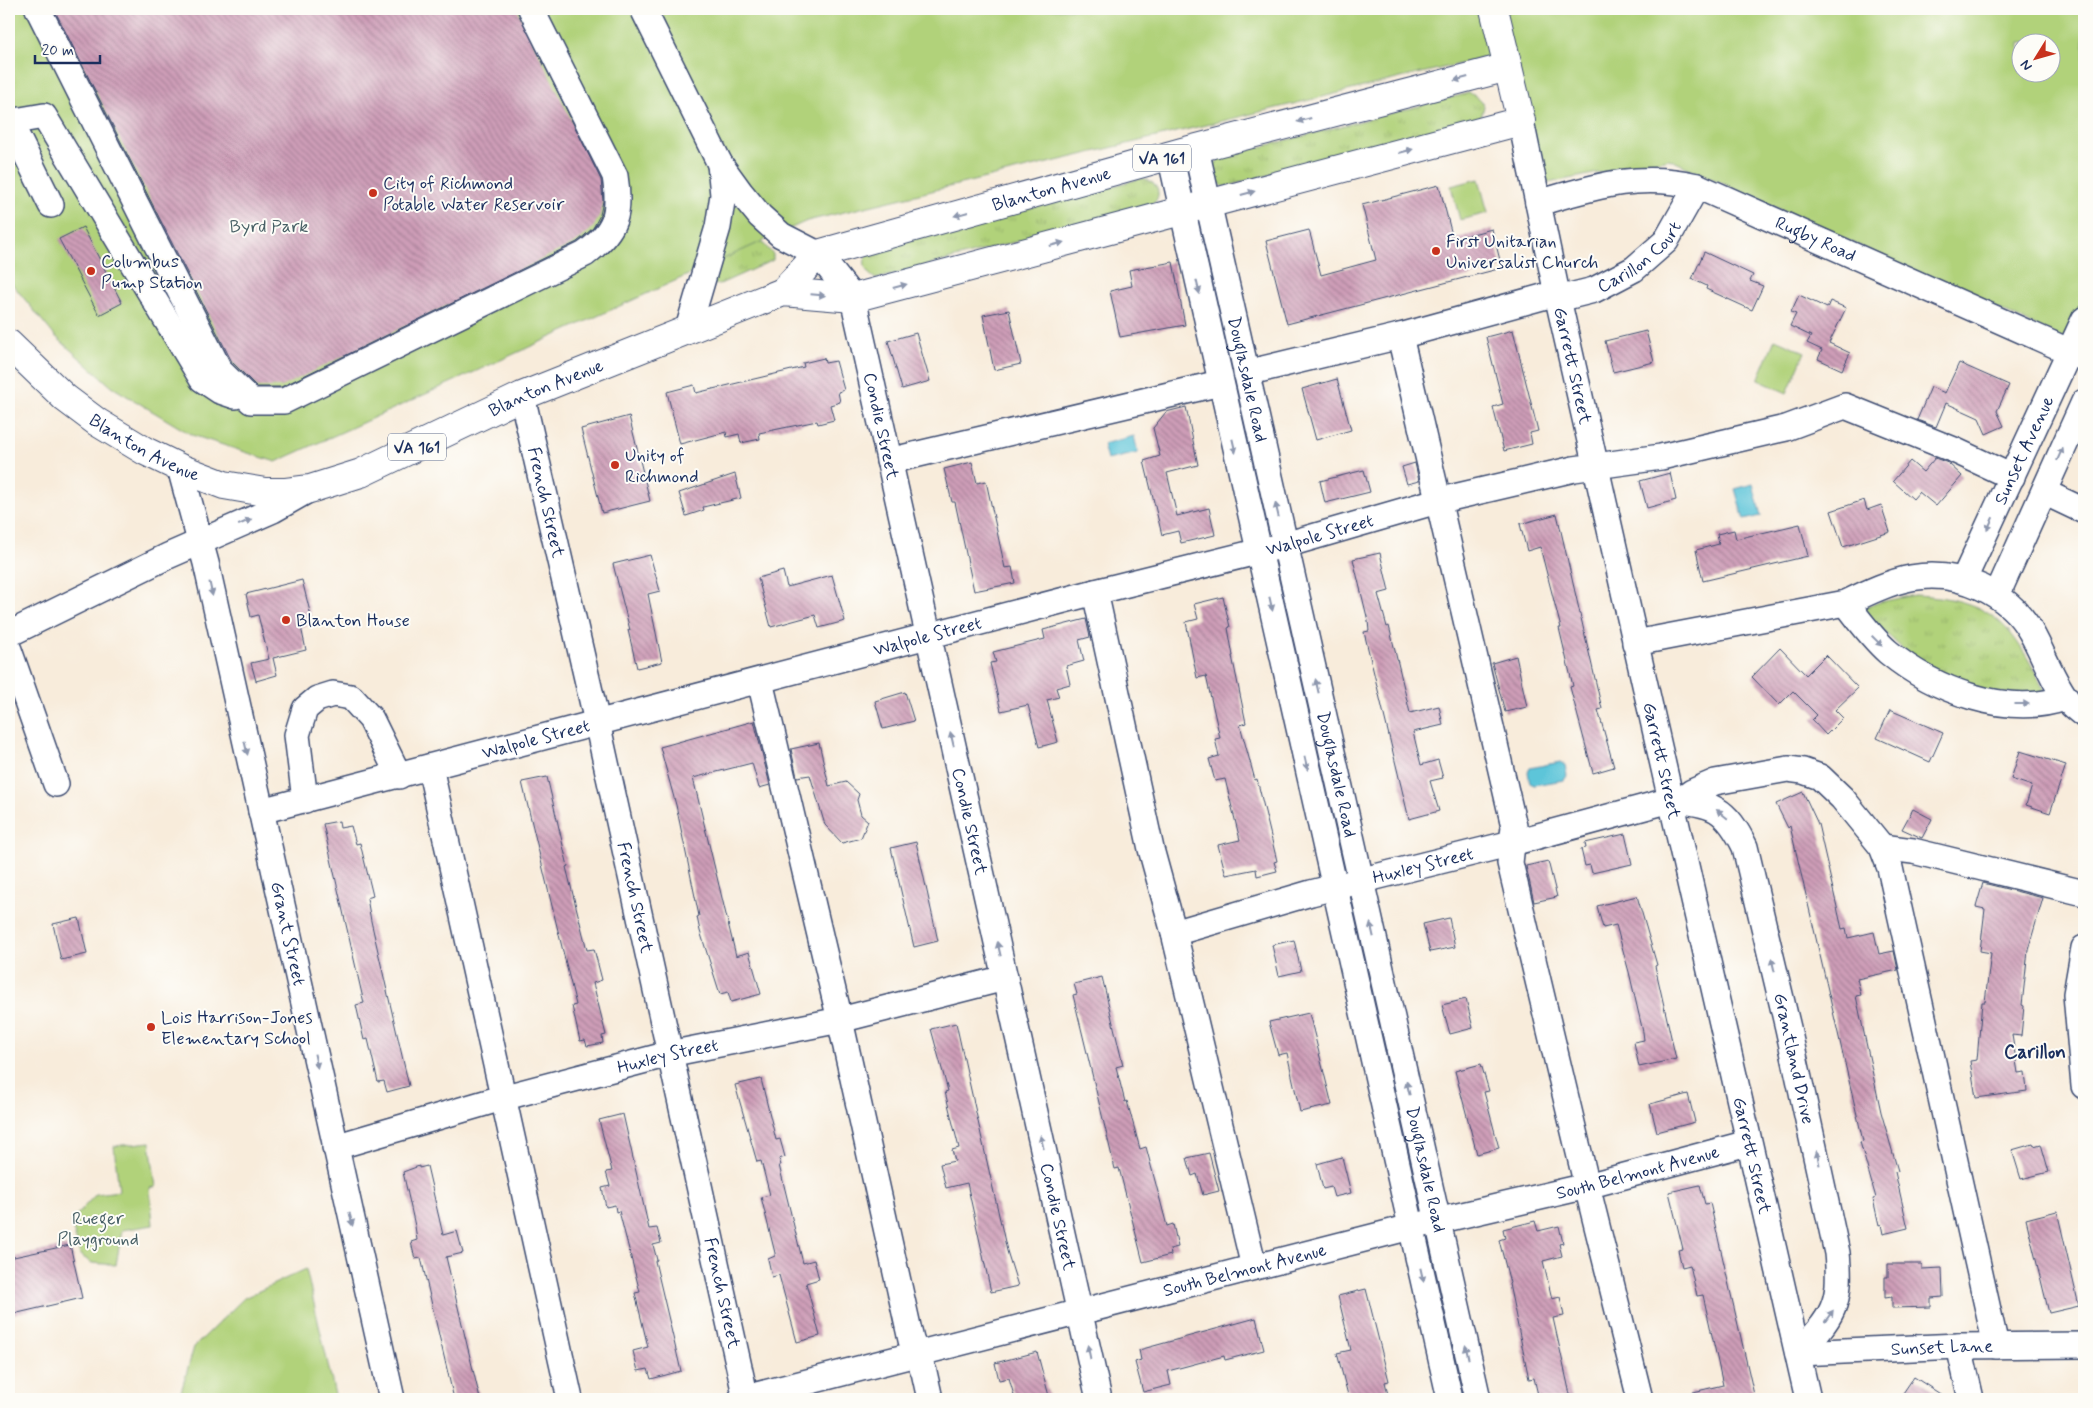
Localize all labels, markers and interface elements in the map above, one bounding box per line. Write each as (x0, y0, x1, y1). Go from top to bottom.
scale bar (35, 32, 100, 64)
north arrow (2010, 32, 2060, 82)
text: 20 m (42, 41, 74, 61)
text: N (2016, 56, 2036, 74)
one-way arrow (1453, 75, 1468, 83)
one-way arrow (1296, 116, 1311, 124)
road number: VA 161 (1133, 144, 1191, 172)
one-way arrow (1399, 147, 1414, 155)
street label: Blanton Avenue (989, 161, 1114, 218)
place label: City of Richmond Potable Water Reservoir (383, 172, 565, 217)
marker: City of Richmond Potable Water Reservoir (367, 187, 379, 199)
one-way arrow (1240, 189, 1255, 197)
one-way arrow (954, 210, 969, 218)
street label: Rugby Road (1771, 211, 1860, 268)
park label: Byrd Park (230, 215, 308, 239)
street label: Carillon Court (1593, 217, 1688, 299)
place label: First Unitarian Universalist Church (1446, 230, 1599, 275)
one-way arrow (1049, 239, 1064, 247)
marker: First Unitarian Universalist Church (1430, 245, 1442, 257)
place label: Columbus Pump Station (101, 250, 202, 295)
marker: Columbus Pump Station (85, 265, 97, 277)
one-way arrow (1194, 280, 1202, 295)
one-way arrow (892, 281, 907, 289)
one-way arrow (810, 291, 826, 299)
street label: Garrett Street (1547, 305, 1597, 427)
street label: Douglasdale Road (1221, 314, 1273, 445)
street label: Blanton Avenue (485, 354, 607, 423)
street label: Condie Street (857, 370, 904, 483)
street label: Sunset Avenue (1989, 392, 2060, 509)
street label: Blanton Avenue (84, 409, 203, 488)
road number: VA 161 (388, 434, 446, 461)
one-way arrow (1230, 438, 1238, 453)
place label: Unity of Richmond (625, 444, 699, 489)
street label: French Street (521, 445, 570, 561)
one-way arrow (2057, 447, 2065, 461)
marker: Unity of Richmond (609, 459, 621, 471)
one-way arrow (1273, 503, 1281, 518)
street label: Walpole Street (1264, 509, 1377, 562)
one-way arrow (1986, 517, 1994, 531)
one-way arrow (238, 518, 252, 526)
one-way arrow (208, 582, 216, 598)
one-way arrow (1267, 596, 1275, 612)
place label: Blanton House (296, 609, 410, 633)
street label: Walpole Street (871, 611, 985, 663)
marker: Blanton House (280, 614, 292, 626)
one-way arrow (1871, 634, 1883, 646)
one-way arrow (1313, 678, 1321, 693)
street label: Garrett Street (1636, 700, 1686, 822)
one-way arrow (2014, 700, 2030, 708)
street label: Douglasdale Road (1310, 709, 1362, 840)
street label: Walpole Street (479, 714, 593, 766)
one-way arrow (947, 731, 955, 747)
one-way arrow (243, 741, 251, 757)
one-way arrow (1302, 755, 1310, 770)
street label: Condie Street (945, 766, 993, 878)
one-way arrow (1716, 809, 1729, 819)
street label: French Street (611, 840, 659, 956)
street label: Huxley Street (1370, 842, 1476, 890)
street label: Grant Street (264, 879, 311, 988)
one-way arrow (1368, 922, 1376, 937)
one-way arrow (995, 942, 1003, 957)
one-way arrow (1769, 958, 1777, 973)
street label: Grantland Drive (1767, 991, 1820, 1126)
place label: Lois Harrison-Jones Elementary School (161, 1006, 313, 1051)
marker: Lois Harrison-Jones Elementary School (145, 1021, 157, 1033)
street label: Huxley Street (615, 1033, 721, 1080)
district label: Carillon (2004, 1040, 2066, 1065)
one-way arrow (312, 1053, 320, 1069)
one-way arrow (1404, 1081, 1412, 1096)
street label: Garrett Street (1726, 1095, 1776, 1217)
street label: Douglasdale Road (1399, 1104, 1451, 1235)
one-way arrow (1038, 1134, 1046, 1149)
street label: South Belmont Avenue (1554, 1140, 1722, 1206)
one-way arrow (1813, 1149, 1821, 1165)
street label: Condie Street (1034, 1161, 1081, 1273)
park label: Rueger Playground (57, 1207, 139, 1252)
one-way arrow (347, 1212, 355, 1227)
street label: French Street (698, 1235, 746, 1351)
street label: South Belmont Avenue (1161, 1238, 1329, 1303)
one-way arrow (1418, 1267, 1426, 1282)
one-way arrow (1824, 1309, 1834, 1322)
street label: Sunset Lane (1890, 1335, 1993, 1362)
one-way arrow (1085, 1344, 1093, 1359)
one-way arrow (1463, 1344, 1471, 1359)

